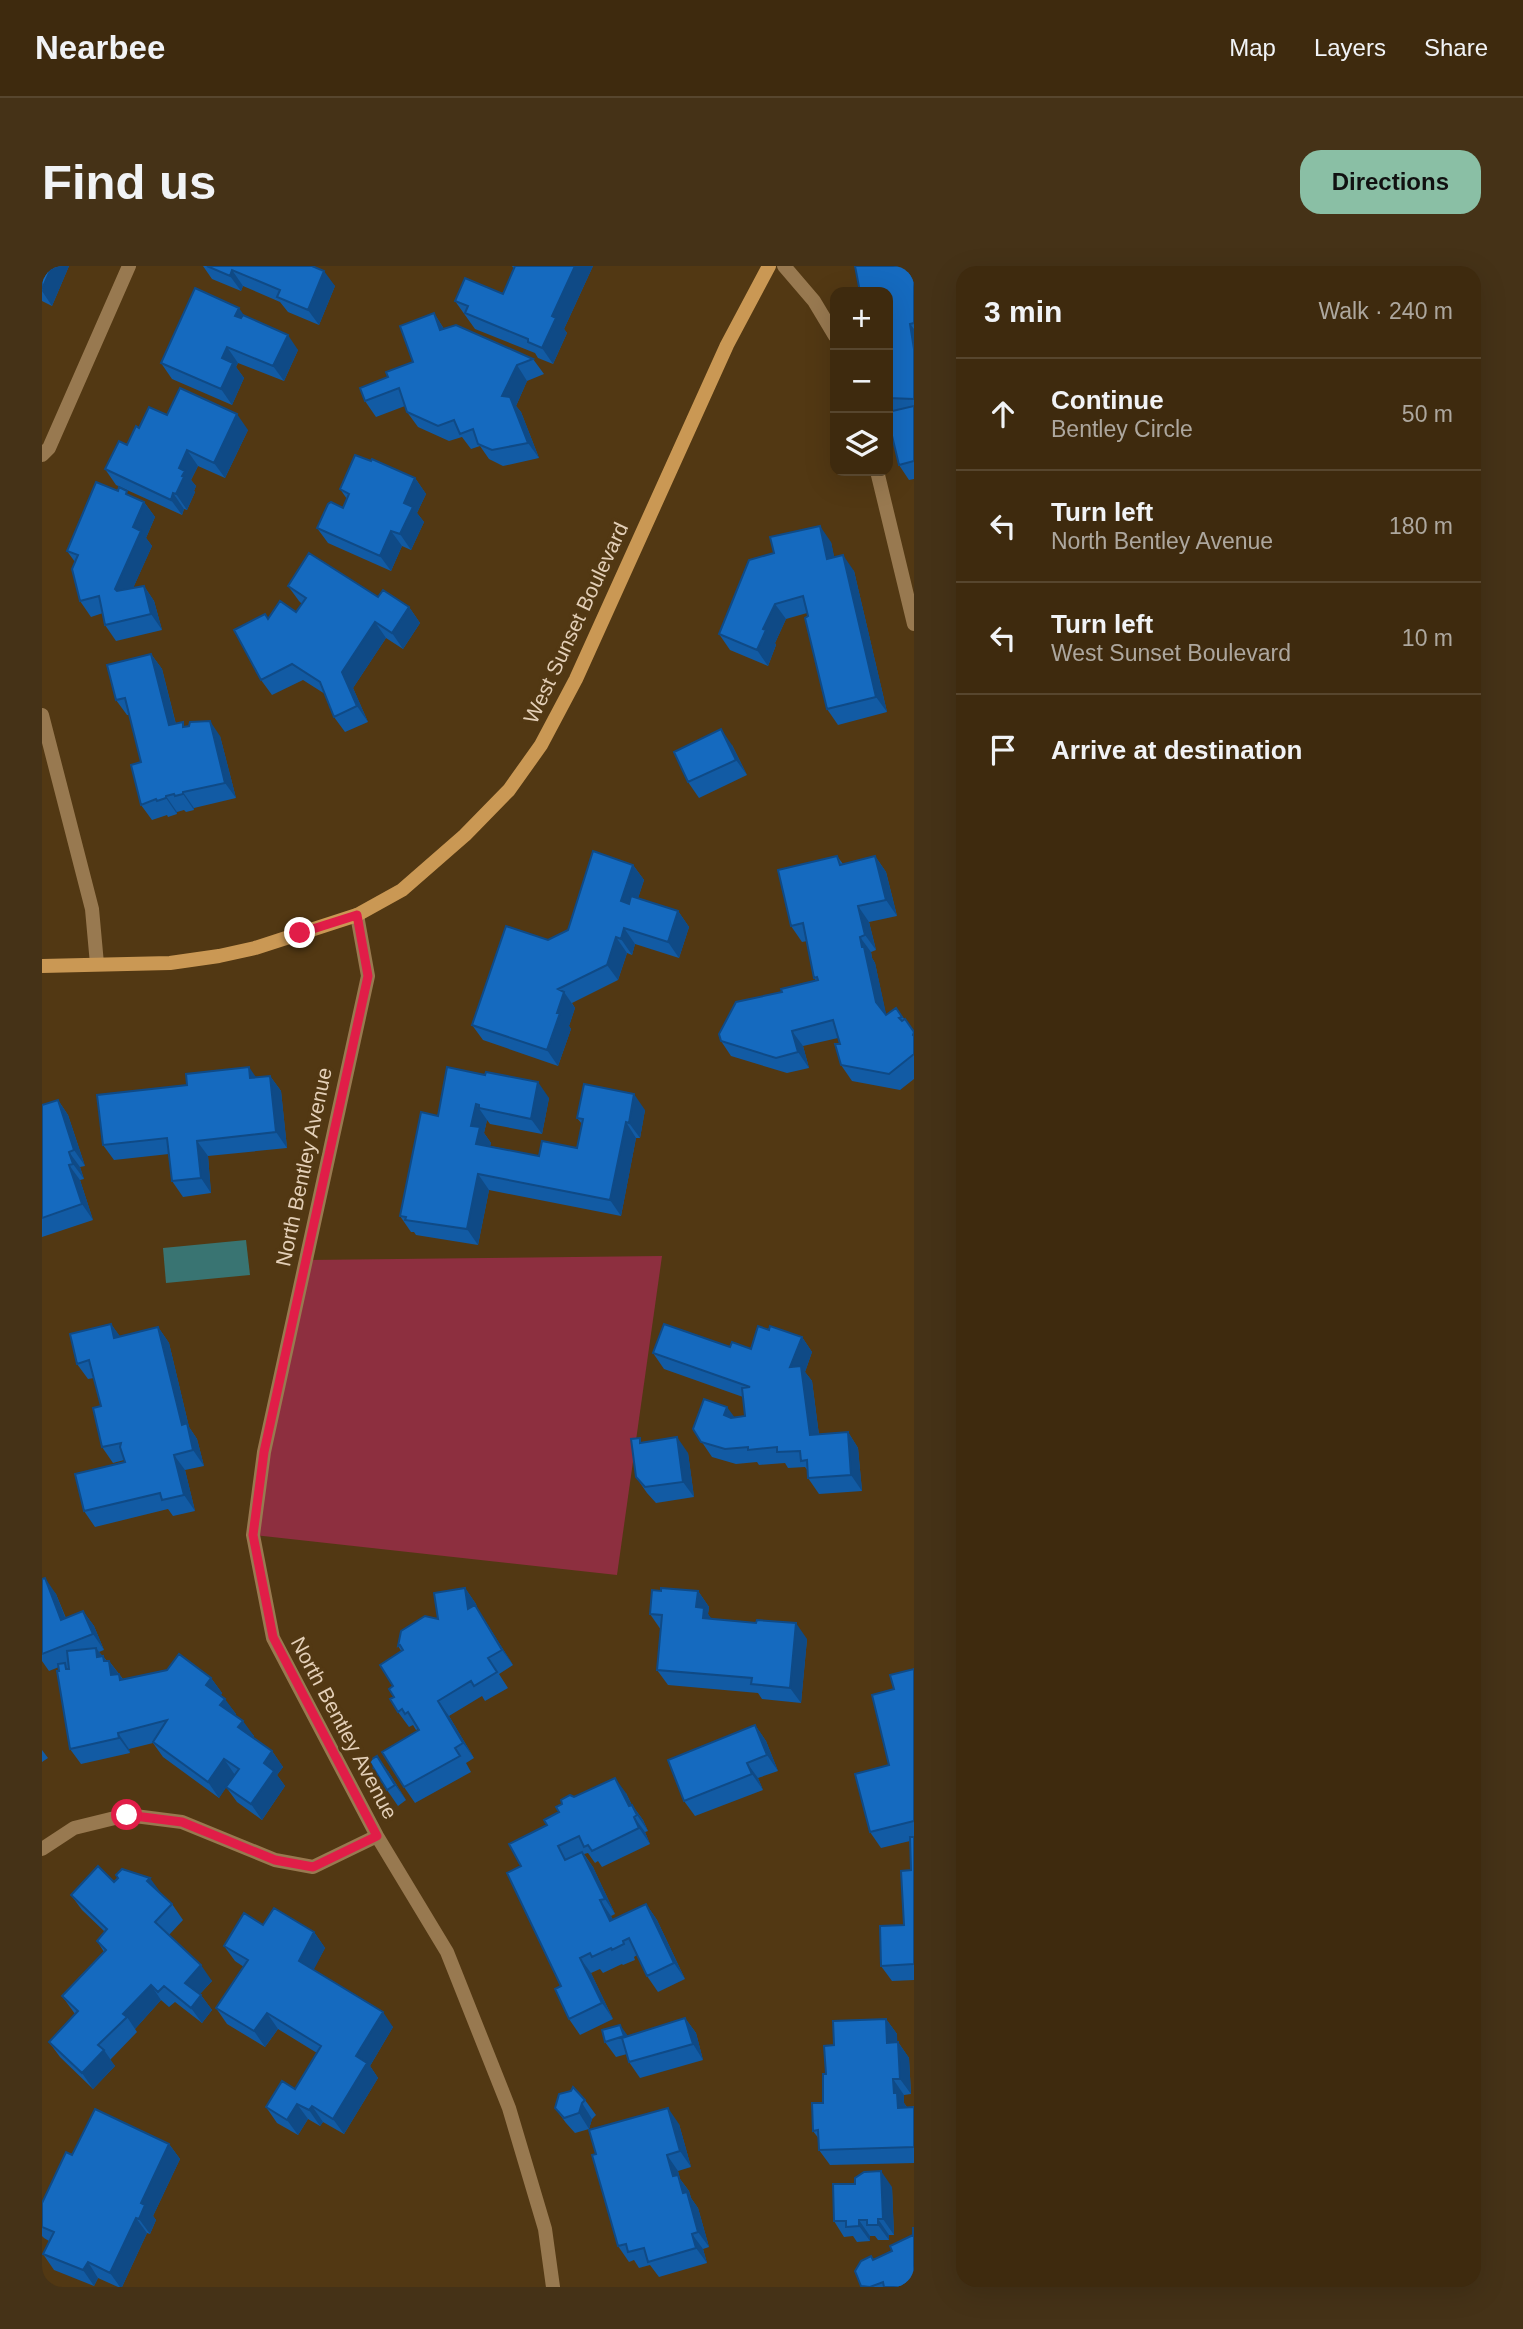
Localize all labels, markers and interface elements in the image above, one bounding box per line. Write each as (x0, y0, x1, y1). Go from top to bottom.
text: Nearbee (35, 29, 165, 66)
text: Map (1229, 34, 1276, 61)
text: Layers (1314, 34, 1386, 61)
text: Share (1424, 34, 1488, 61)
button: Directions (1300, 150, 1481, 214)
text: Find us (42, 155, 216, 209)
map controls (830, 287, 893, 476)
button: + (830, 287, 893, 350)
text: 3 min (984, 295, 1062, 328)
text: Walk · 240 m (1318, 298, 1453, 324)
button: − (830, 350, 893, 413)
text: Continue (1051, 385, 1164, 415)
icon: ahead (984, 395, 1022, 433)
text: 50 m (1402, 401, 1453, 427)
button: layers (830, 413, 893, 476)
text: Bentley Circle (1051, 416, 1193, 442)
text: Turn left (1051, 497, 1153, 527)
icon: left (984, 507, 1022, 545)
text: 180 m (1389, 513, 1453, 539)
street label: West Sunset Boulevard (519, 519, 632, 727)
text: North Bentley Avenue (1051, 528, 1273, 554)
text: Turn left (1051, 609, 1153, 639)
icon: left (984, 619, 1022, 657)
text: 10 m (1402, 625, 1453, 651)
text: West Sunset Boulevard (1051, 640, 1291, 666)
icon: arrive (984, 731, 1022, 769)
text: Arrive at destination (1051, 735, 1302, 765)
route end (284, 917, 315, 948)
street label: North Bentley Avenue (271, 1065, 336, 1268)
street label: North Bentley Avenue (287, 1633, 402, 1823)
route start (111, 1799, 142, 1830)

